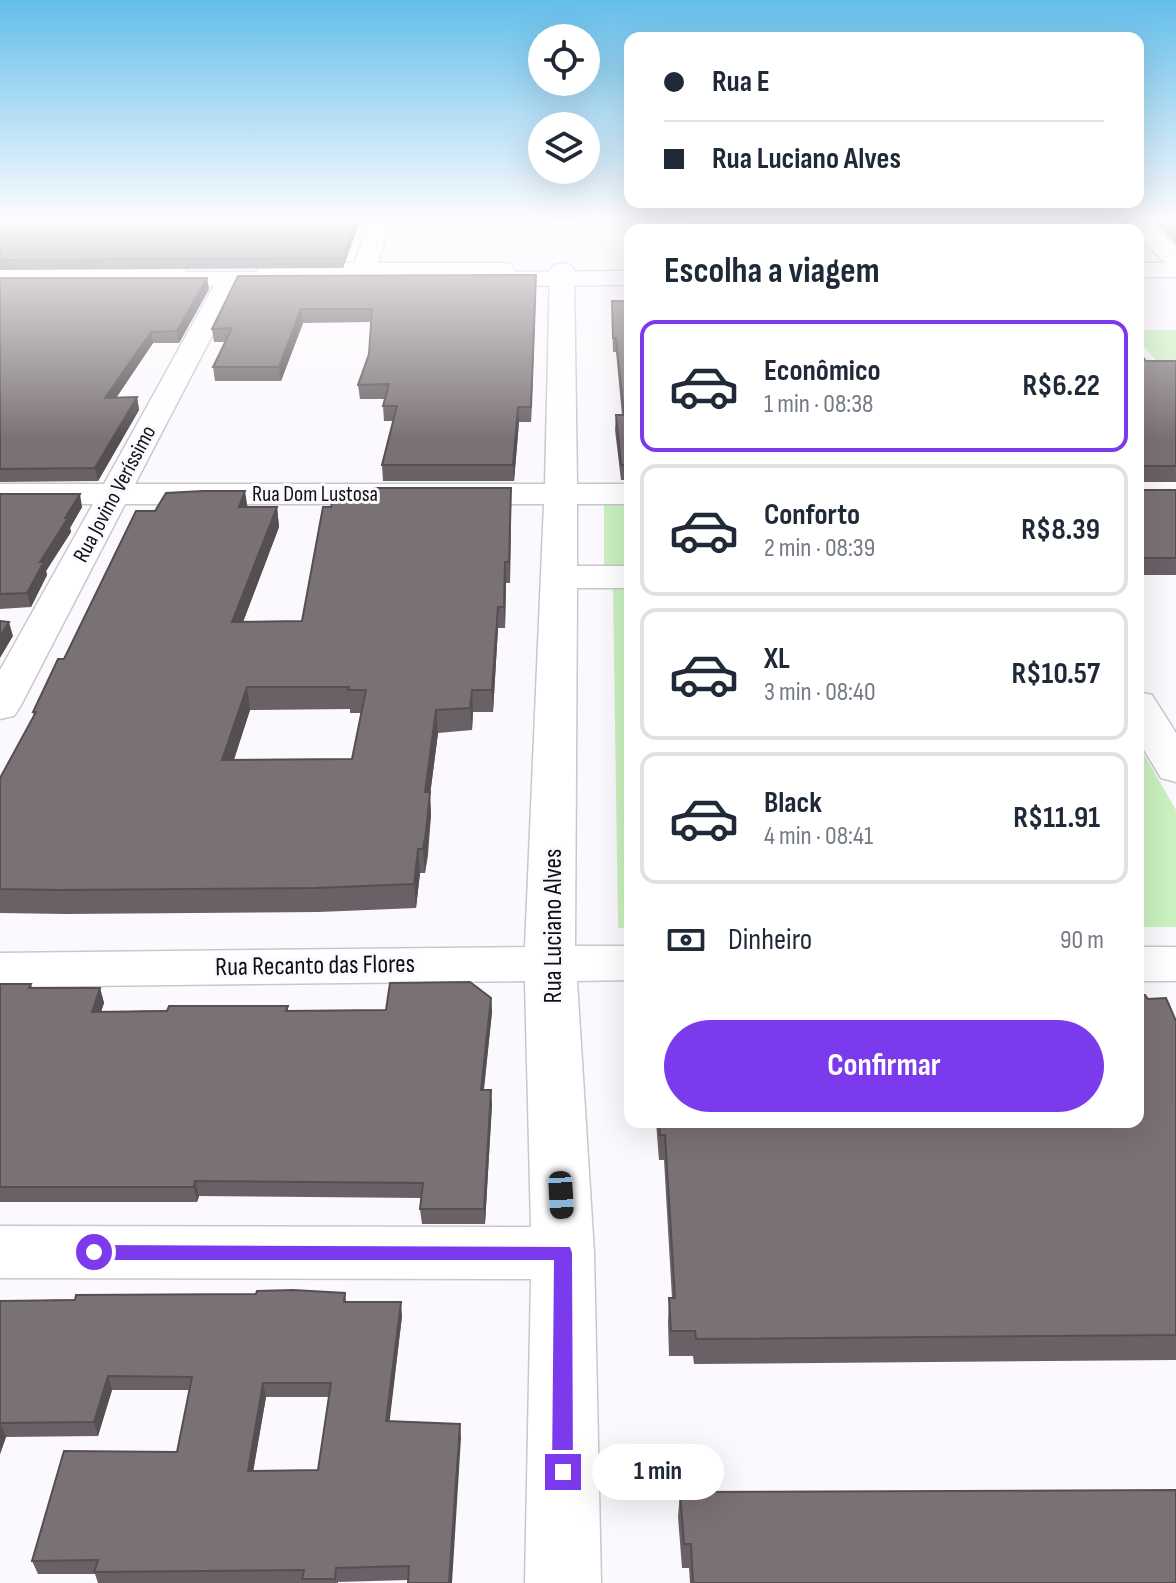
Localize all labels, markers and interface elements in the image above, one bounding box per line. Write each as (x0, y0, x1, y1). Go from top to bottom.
map controls (528, 24, 600, 184)
button: locate (528, 24, 600, 96)
text: Rua E (712, 64, 770, 100)
button: layers (528, 112, 600, 184)
text: Rua Luciano Alves (712, 141, 901, 177)
text: Escolha a viagem (664, 250, 880, 293)
icon: car (668, 350, 740, 422)
text: Econômico (764, 353, 881, 389)
text: R$6.22 (1023, 368, 1100, 404)
text: 1 min · 08:38 (764, 389, 874, 420)
street label: Rua Jovino Veríssimo (68, 421, 162, 567)
street label: Rua Dom Lustosa (252, 481, 378, 508)
icon: car (668, 494, 740, 566)
text: Conforto (764, 497, 860, 533)
text: R$8.39 (1021, 512, 1100, 548)
text: 2 min · 08:39 (764, 533, 875, 564)
icon: car (668, 638, 740, 710)
text: XL (764, 641, 790, 677)
text: R$10.57 (1012, 656, 1100, 692)
text: 3 min · 08:40 (764, 677, 876, 708)
icon: car (668, 782, 740, 854)
text: Black (764, 785, 822, 821)
text: R$11.91 (1013, 800, 1100, 836)
text: 4 min · 08:41 (764, 821, 873, 852)
street label: Rua Luciano Alves (538, 849, 569, 1003)
icon: cash (664, 918, 708, 962)
text: Dinheiro (728, 922, 812, 958)
text: 90 m (1060, 925, 1104, 956)
street label: Rua Recanto das Flores (215, 949, 415, 983)
button: Confirmar (664, 1020, 1104, 1112)
car (548, 1170, 574, 1220)
route start (76, 1234, 112, 1270)
callout: 1 min (591, 1444, 723, 1500)
route end (545, 1454, 581, 1490)
text: 1 min (634, 1456, 682, 1487)

